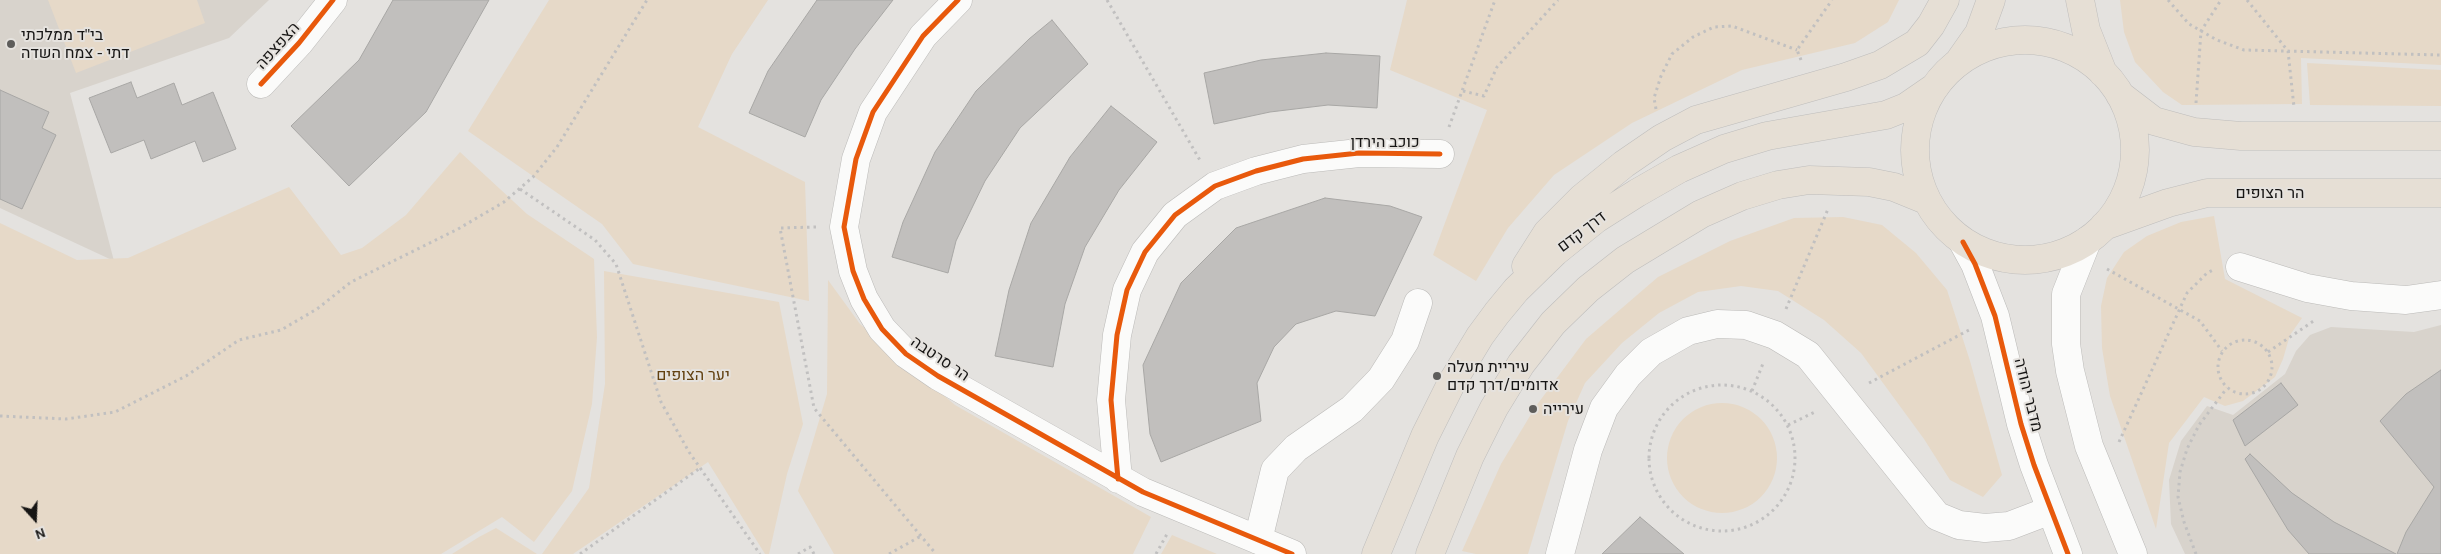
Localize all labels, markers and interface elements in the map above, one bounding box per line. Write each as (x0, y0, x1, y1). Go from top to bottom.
street label: הצפצפה (252, 19, 304, 73)
place label: בי"ד ממלכתי דתי - צמח השדה (21, 25, 130, 63)
marker: בי"ד ממלכתי דתי - צמח השדה (5, 38, 17, 50)
street label: כוכב הירדן (1350, 132, 1420, 152)
street label: הר הצופים (2236, 183, 2304, 203)
street label: דרך קדם (1554, 207, 1610, 257)
street label: הר סרטבה (907, 332, 973, 386)
street label: מדבר יהודה (2010, 356, 2046, 434)
place label: עיריית מעלה אדומים/דרך קדם (1447, 357, 1559, 395)
park label: יער הצופים (656, 365, 730, 385)
marker: עיריית מעלה אדומים/דרך קדם (1431, 370, 1443, 382)
place label: עירייה (1543, 399, 1584, 419)
marker: עירייה (1527, 403, 1539, 415)
north arrow (10, 494, 60, 544)
text: N (33, 524, 48, 543)

